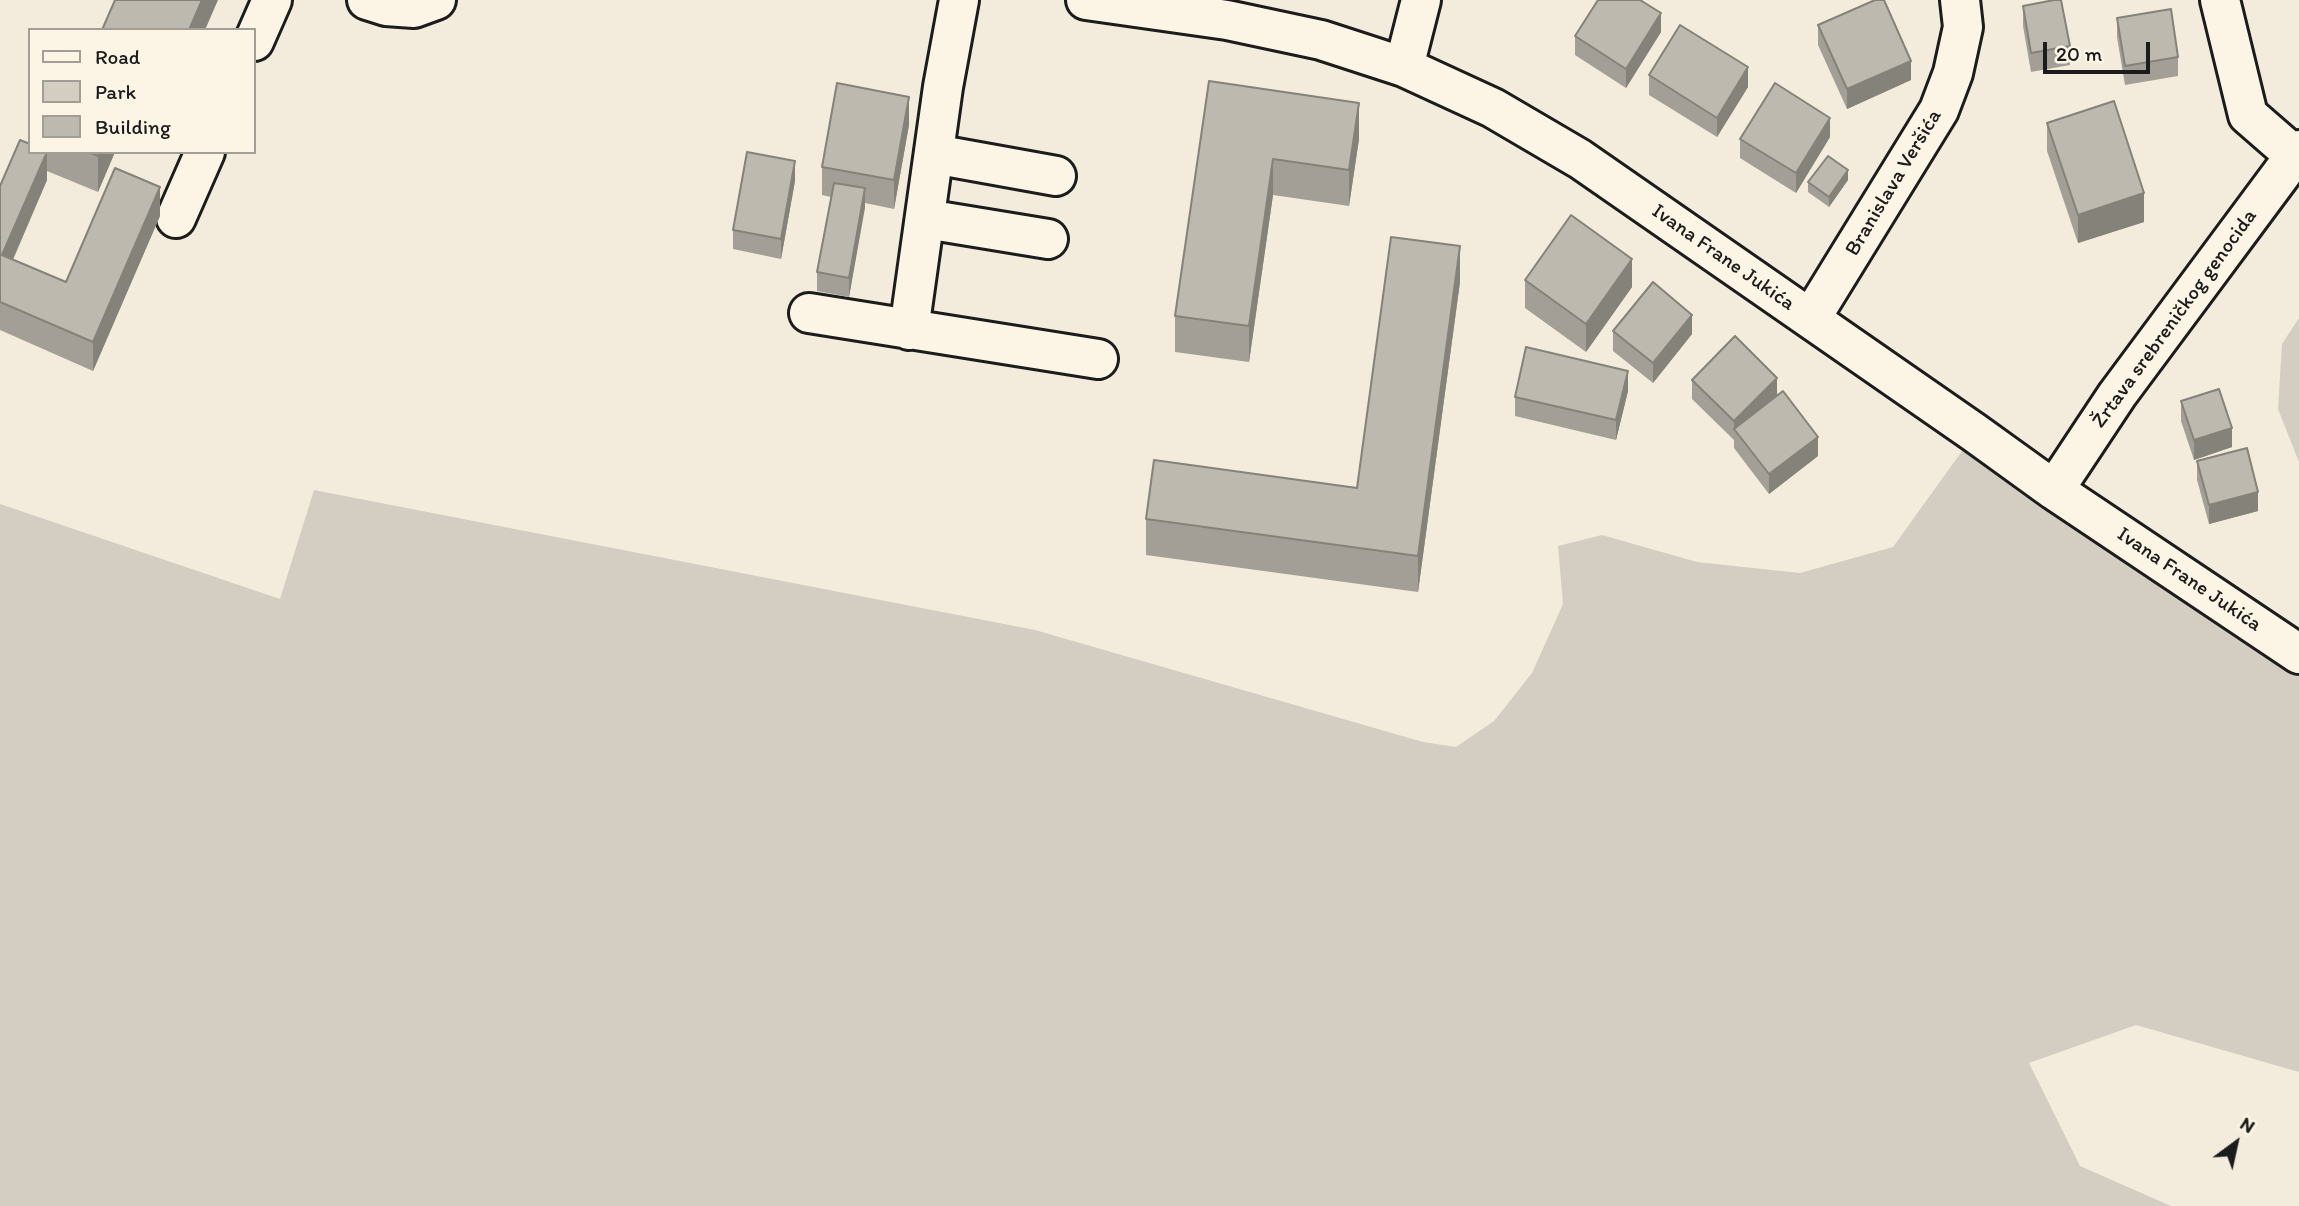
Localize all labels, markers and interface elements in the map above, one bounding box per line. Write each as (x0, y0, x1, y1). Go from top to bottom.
legend (28, 28, 256, 154)
scale bar (2047, 28, 2154, 72)
text: 20 m (2056, 41, 2102, 66)
text: Road (95, 44, 140, 69)
text: Park (95, 79, 136, 104)
street label: Branislava Veršića (1840, 105, 1948, 261)
text: Building (95, 114, 171, 139)
street label: Ivana Frane Jukića (1647, 199, 1799, 317)
street label: Žrtava srebreničkog genocida (2087, 205, 2263, 433)
street label: Ivana Frane Jukića (2112, 522, 2266, 638)
north arrow (2201, 1108, 2271, 1178)
text: N (2236, 1112, 2259, 1138)

